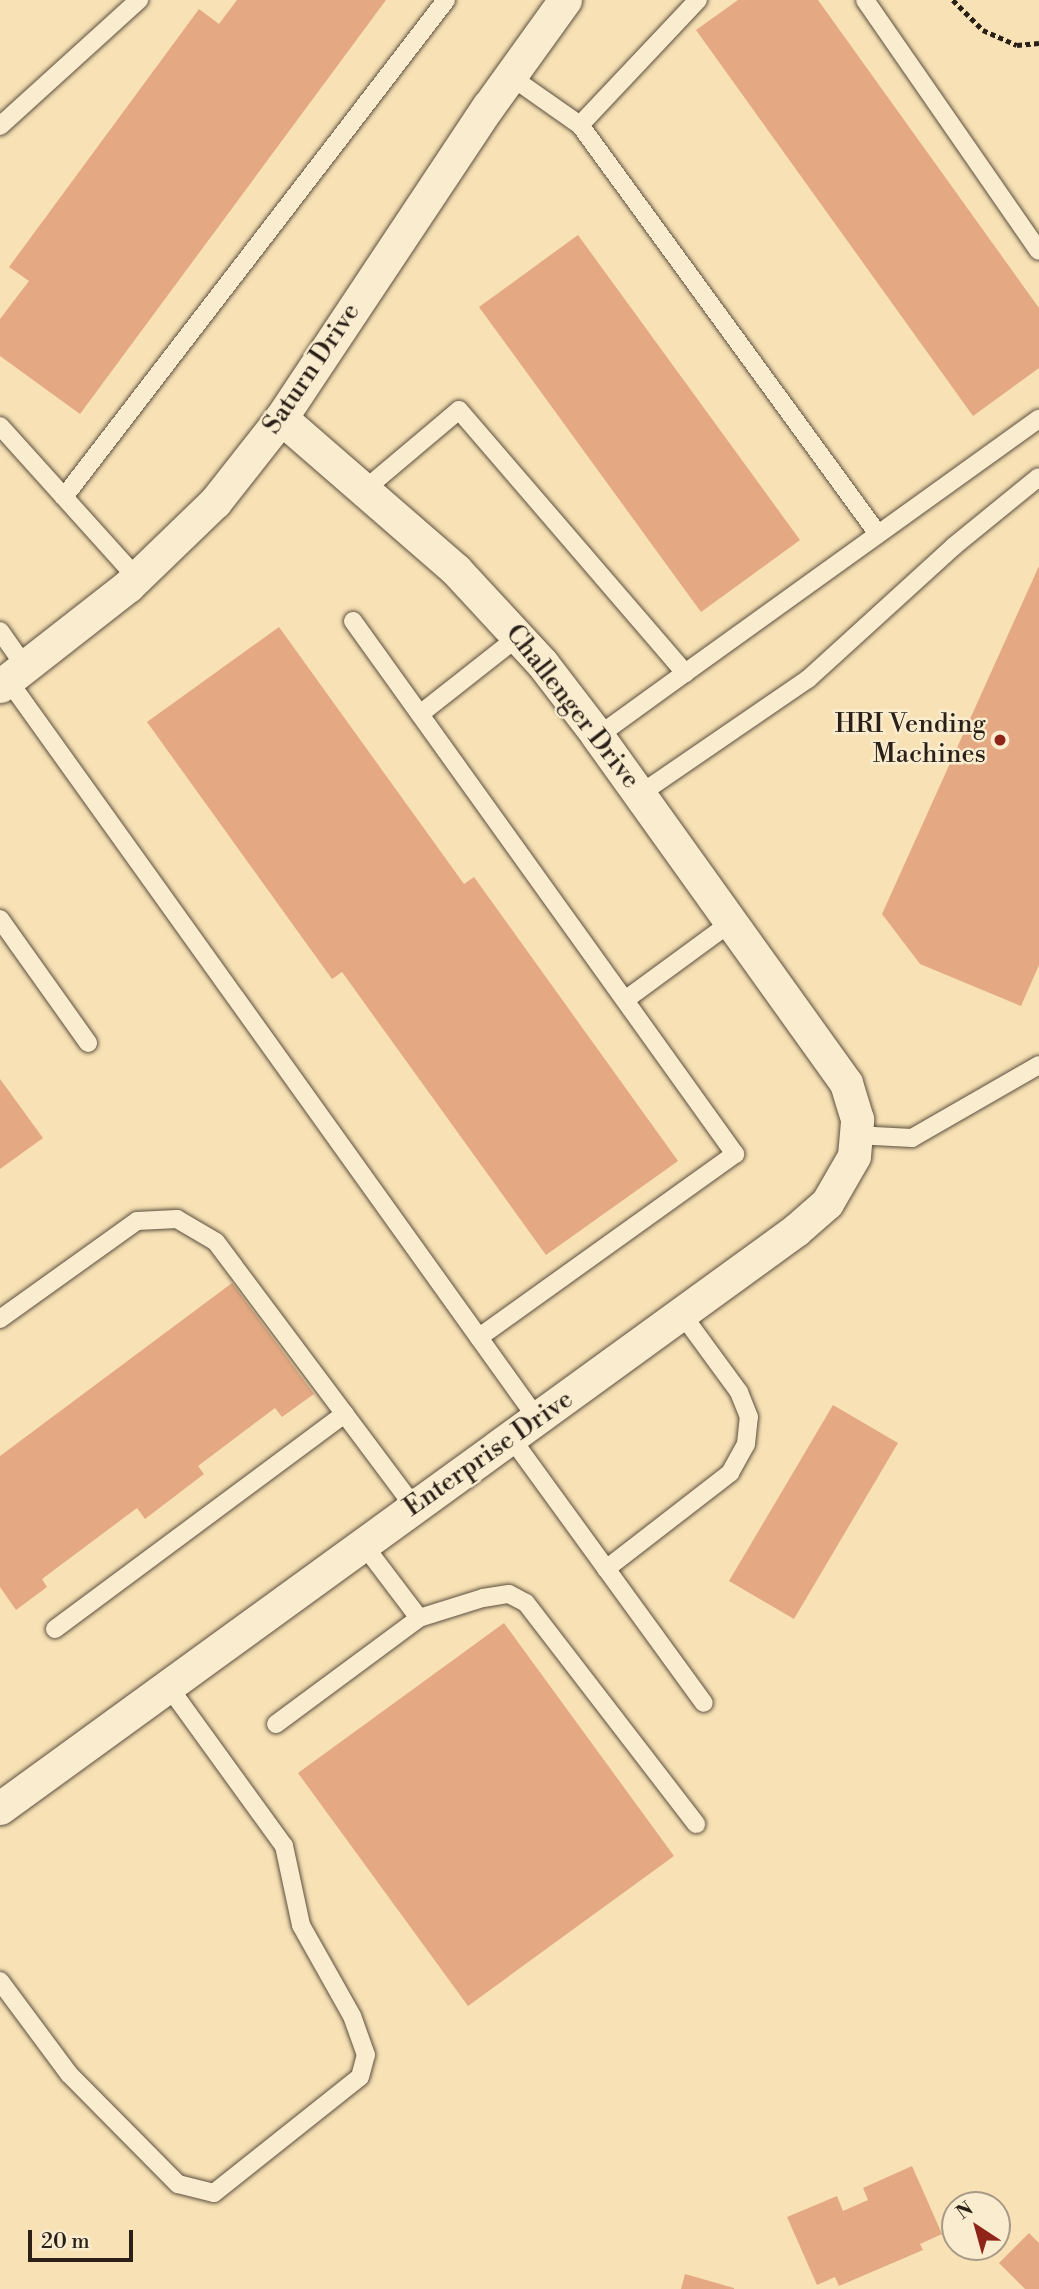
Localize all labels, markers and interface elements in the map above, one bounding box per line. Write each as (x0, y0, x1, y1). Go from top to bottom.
street label: Saturn Drive (257, 298, 367, 440)
street label: Challenger Drive (498, 619, 646, 795)
place label: HRI Vending Machines (835, 709, 986, 770)
marker: HRI Vending Machines (992, 732, 1008, 748)
street label: Enterprise Drive (399, 1384, 579, 1524)
north arrow (941, 2191, 1011, 2261)
text: N (952, 2197, 978, 2225)
scale bar (32, 2216, 136, 2260)
text: 20 m (41, 2229, 90, 2255)

